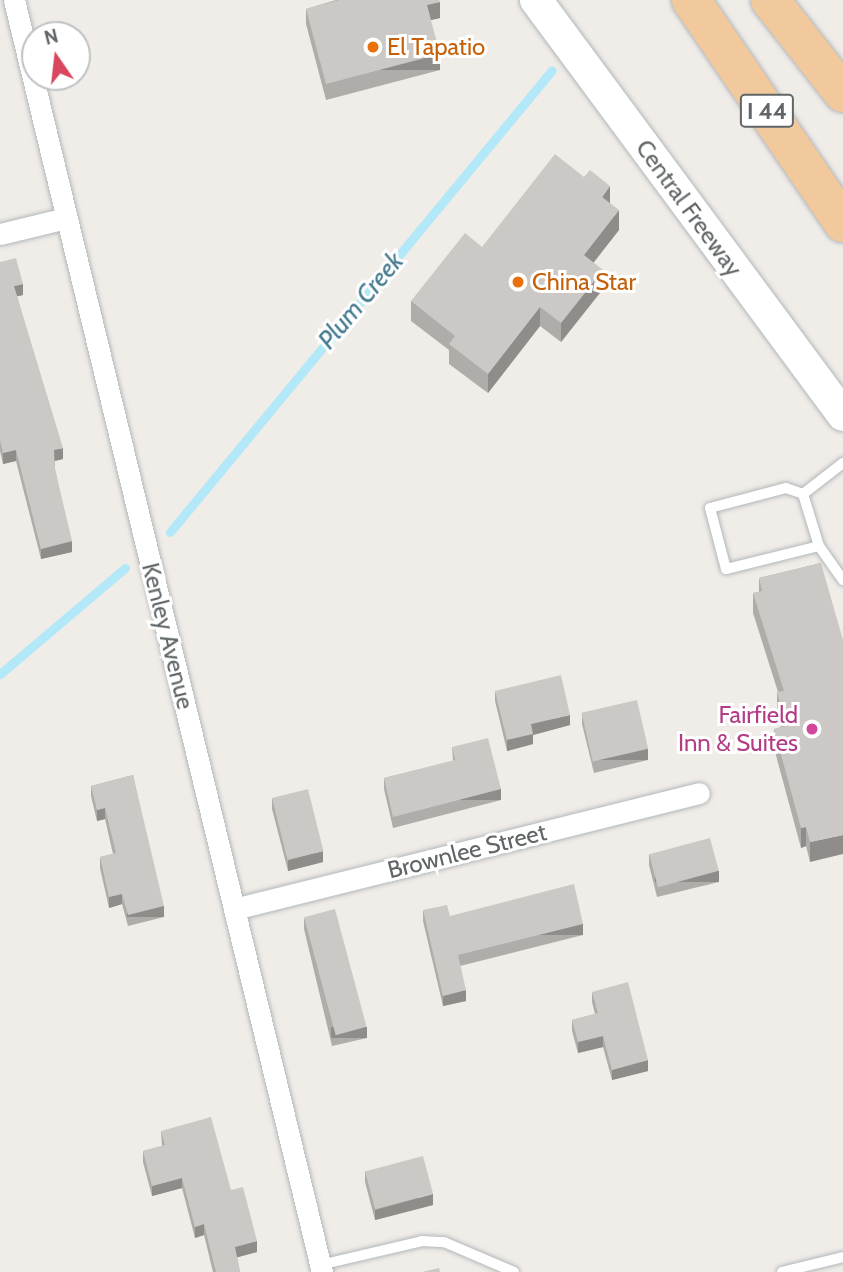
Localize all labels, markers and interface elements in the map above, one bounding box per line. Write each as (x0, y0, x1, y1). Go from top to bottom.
north arrow (21, 21, 91, 91)
text: N (42, 24, 61, 50)
place label: El Tapatio (387, 33, 485, 61)
marker: El Tapatio (365, 39, 381, 55)
road number: I 44 (739, 92, 795, 130)
street label: Central Freeway (630, 134, 748, 282)
water label: Plum Creek (312, 246, 410, 356)
place label: China Star (532, 268, 636, 296)
marker: China Star (510, 274, 526, 290)
street label: Kenley Avenue (136, 560, 200, 712)
place label: Fairfield Inn & Suites (678, 701, 798, 757)
marker: Fairfield Inn & Suites (804, 721, 820, 737)
street label: Brownlee Street (385, 817, 549, 885)

